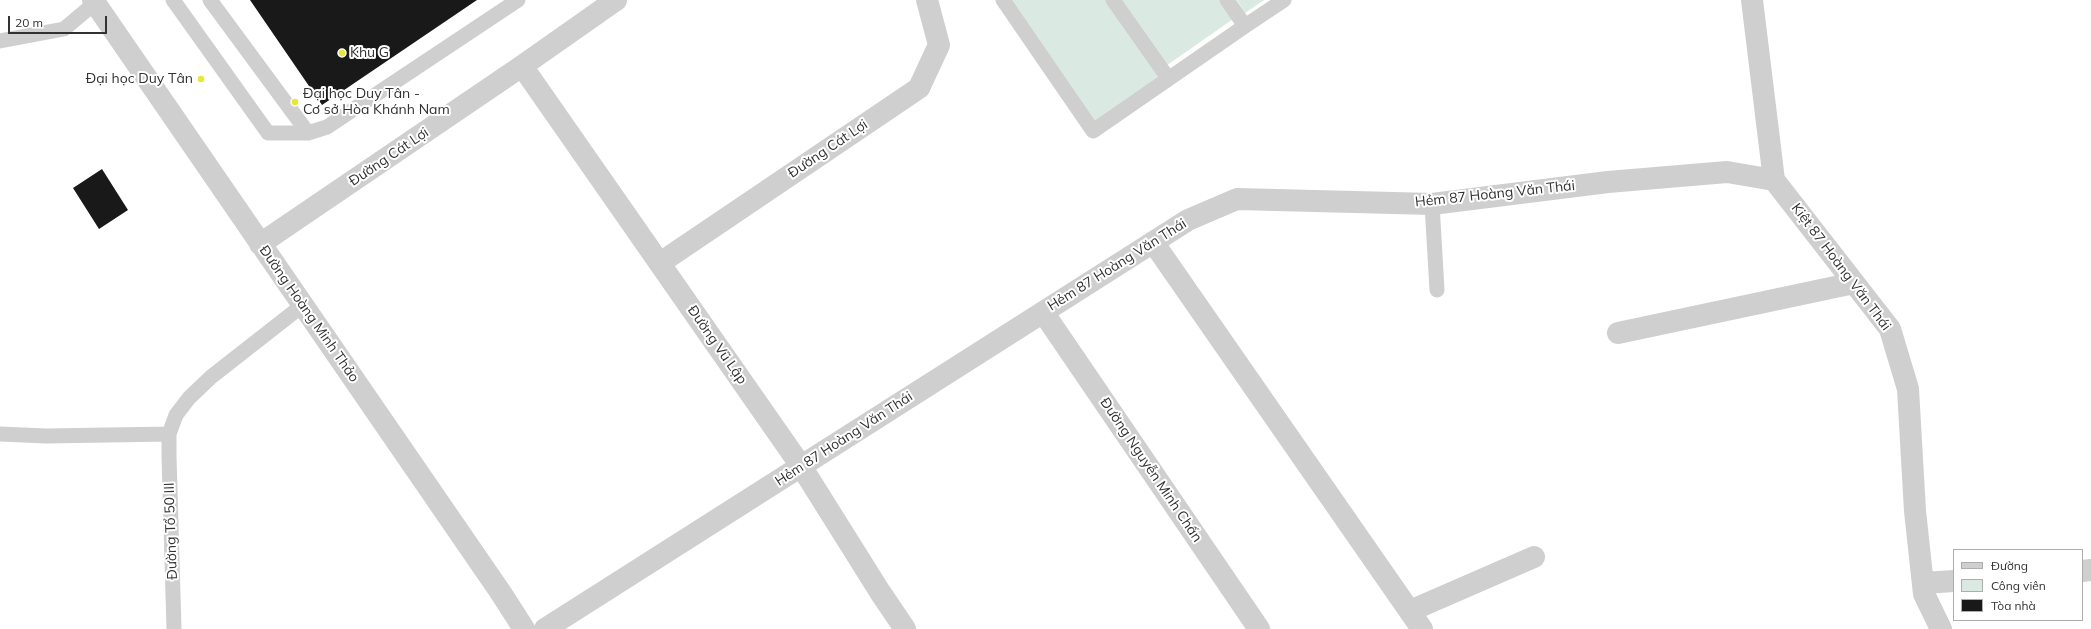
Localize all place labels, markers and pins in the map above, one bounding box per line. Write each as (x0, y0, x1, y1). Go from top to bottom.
place label: Khu G (350, 45, 389, 61)
marker: Khu G (337, 48, 347, 58)
place label: Đại học Duy Tân (86, 71, 193, 87)
marker: Đại học Duy Tân (196, 74, 206, 84)
place label: Đại học Duy Tân - Cơ sở Hòa Khánh Nam (303, 86, 450, 118)
marker: Đại học Duy Tân - Cơ sở Hòa Khánh Nam (290, 97, 300, 107)

